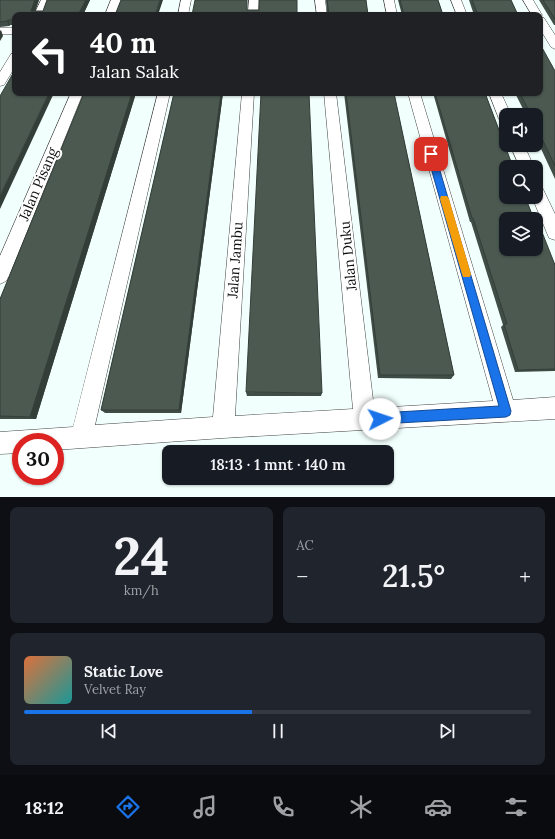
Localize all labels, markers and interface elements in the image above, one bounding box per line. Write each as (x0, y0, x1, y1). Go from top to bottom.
text: 40 m (90, 25, 156, 61)
icon: left (24, 28, 76, 80)
text: Jalan Salak (90, 60, 179, 83)
map controls (499, 108, 543, 256)
button: sound (499, 108, 543, 152)
pin (414, 137, 448, 171)
icon: arrive (420, 143, 442, 165)
street label: Jalan Pisang (14, 144, 62, 224)
button: search (499, 160, 543, 204)
button: layers (499, 212, 543, 256)
street label: Jalan Duku (335, 220, 361, 293)
street label: Jalan Jambu (223, 221, 247, 300)
position arrow (359, 398, 401, 440)
speed limit sign: 30 (12, 433, 64, 485)
text: 18:13 · 1 mnt · 140 m (210, 455, 346, 474)
text: 24 (113, 523, 169, 589)
text: AC (297, 537, 314, 554)
text: 21.5° (382, 557, 445, 595)
text: − (297, 562, 308, 590)
text: + (519, 562, 531, 590)
text: km/h (124, 582, 159, 599)
text: Static Love (84, 662, 163, 681)
text: Velvet Ray (84, 681, 146, 698)
icon: previous (98, 720, 120, 742)
icon: pause (267, 720, 289, 742)
icon: next (436, 720, 458, 742)
icon: directions (114, 793, 142, 821)
icon: music (191, 793, 219, 821)
icon: phone (269, 793, 297, 821)
icon: climate (347, 793, 375, 821)
icon: car (424, 793, 452, 821)
icon: filters (502, 793, 530, 821)
text: 18:12 (25, 796, 64, 819)

